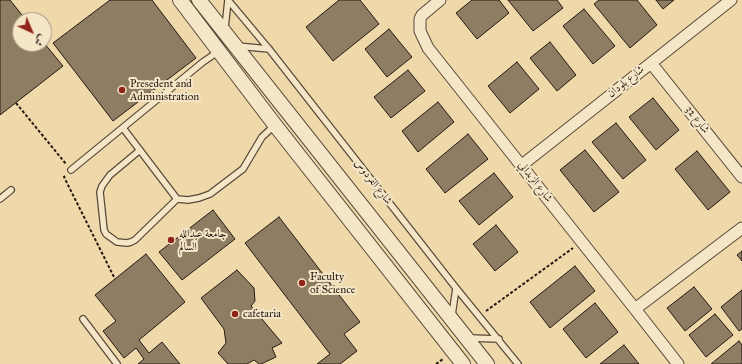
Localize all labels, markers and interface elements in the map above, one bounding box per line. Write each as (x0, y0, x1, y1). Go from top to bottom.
north arrow (12, 12, 52, 52)
text: ش (32, 32, 48, 49)
street label: شارع بلودان (605, 63, 647, 101)
place label: Presedent and Administration (130, 77, 199, 103)
marker: Presedent and Administration (117, 85, 127, 95)
street label: شارع 32 (682, 104, 712, 136)
street label: شارع الفردوس (351, 157, 395, 207)
street label: شارع الزبداني (515, 159, 555, 205)
place label: جامعة عبدالله السالم (179, 227, 227, 253)
marker: جامعة عبدالله السالم (166, 235, 176, 245)
place label: Faculty of Science (310, 270, 355, 296)
marker: Faculty of Science (297, 278, 307, 288)
place label: cafetaria (243, 307, 281, 321)
marker: cafetaria (230, 309, 240, 319)

